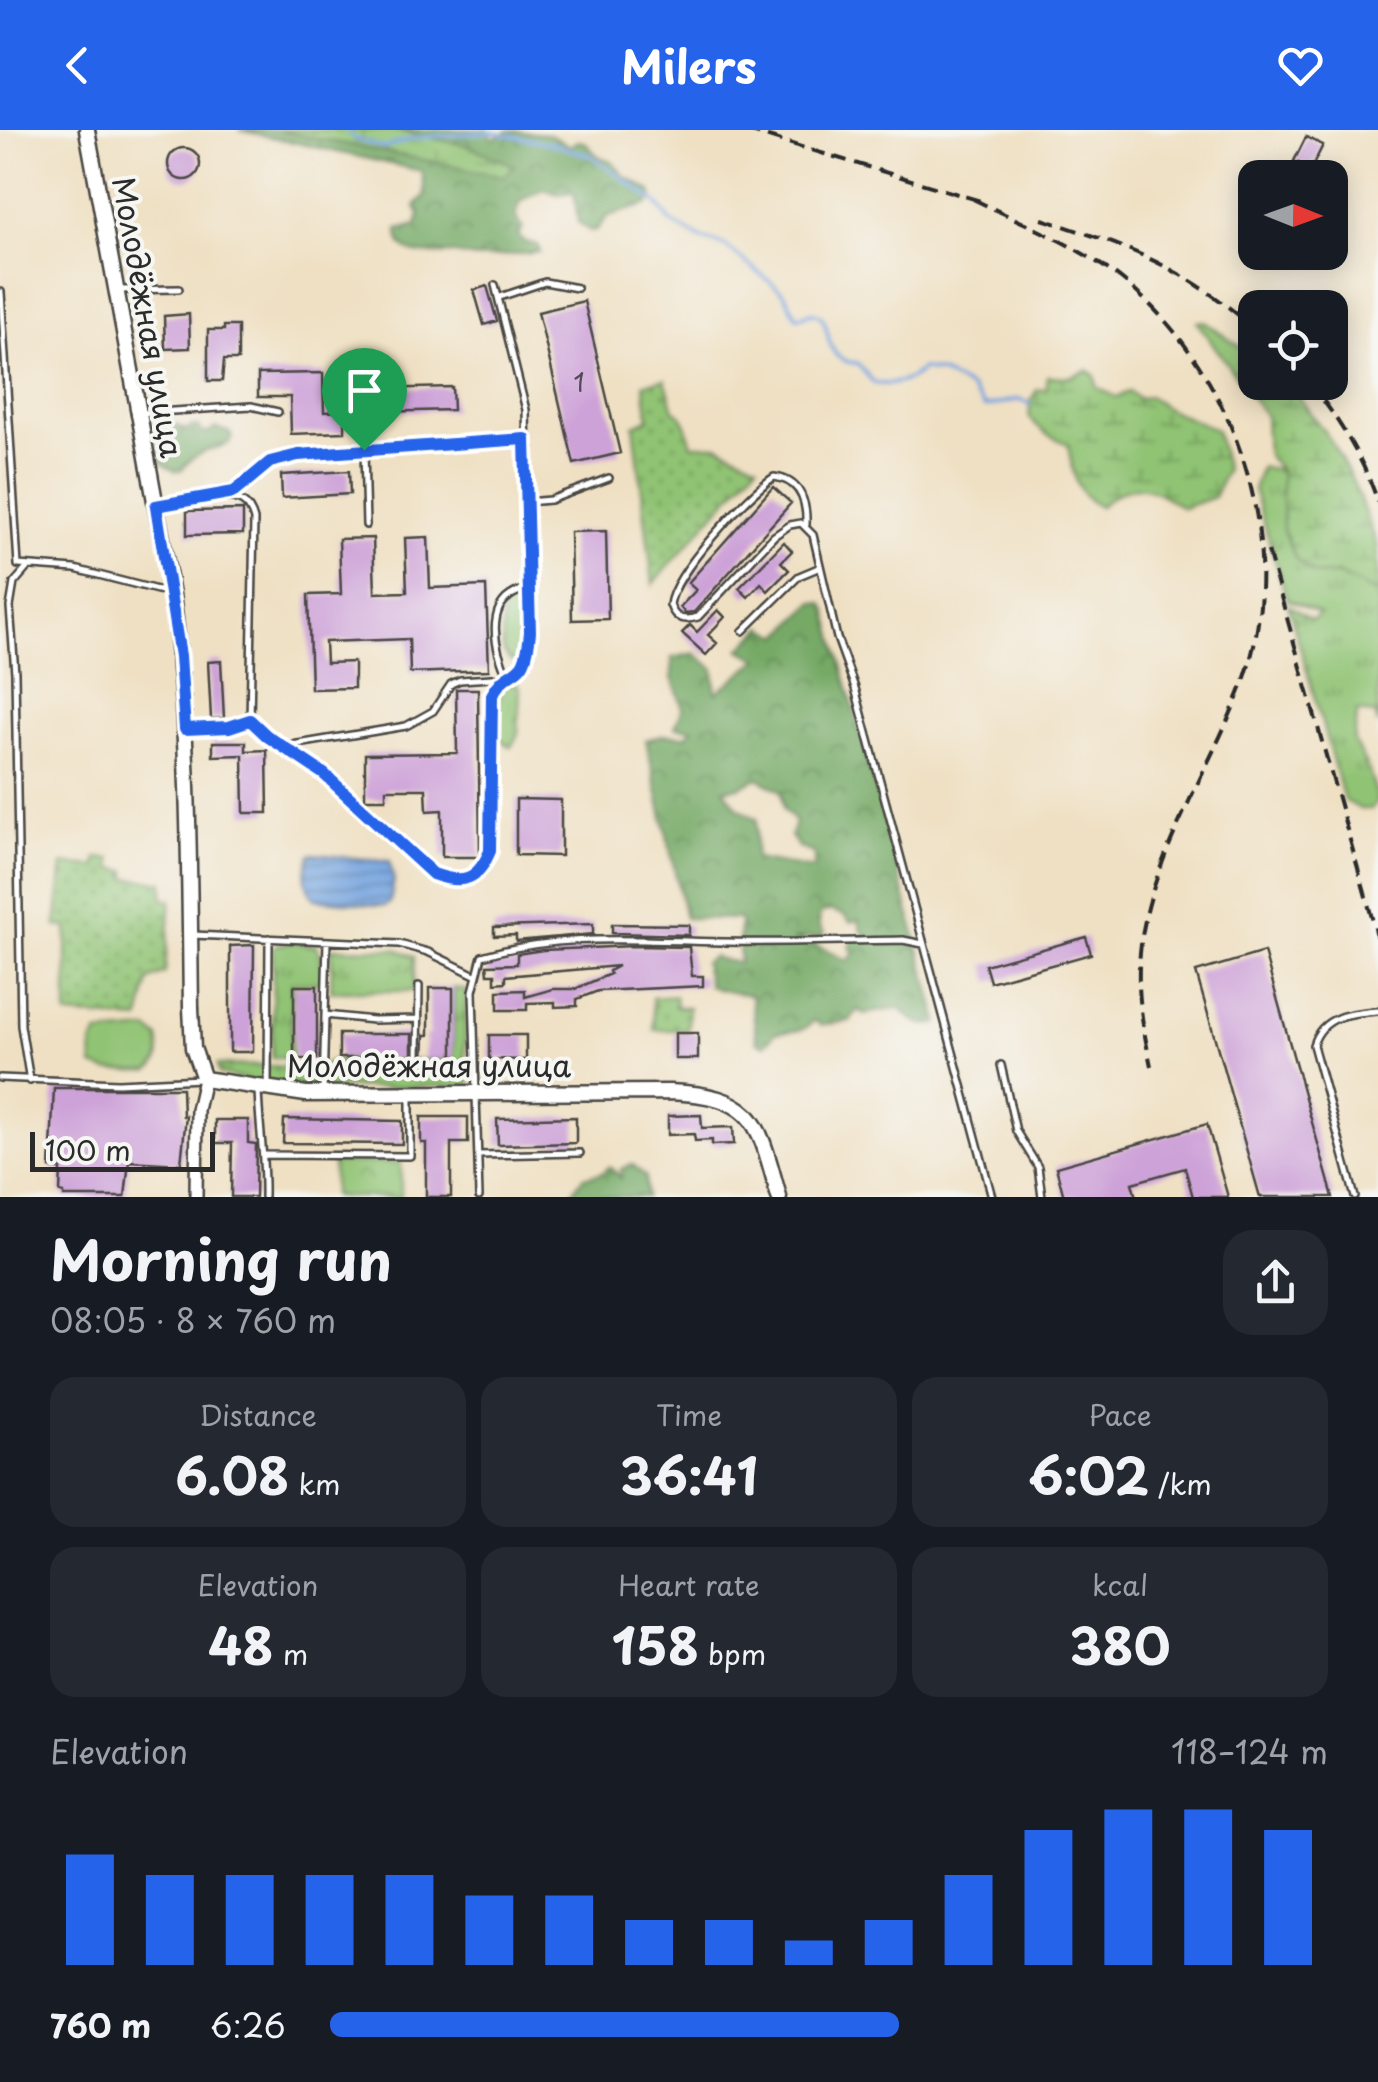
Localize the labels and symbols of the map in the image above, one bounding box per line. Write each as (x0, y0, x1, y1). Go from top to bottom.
north arrow (1238, 160, 1348, 270)
street label: Молодёжная улица (102, 173, 196, 461)
pin (322, 348, 407, 451)
house number: 1 (573, 363, 585, 401)
street label: Молодёжная улица (287, 1042, 571, 1087)
scale bar (30, 1127, 215, 1172)

